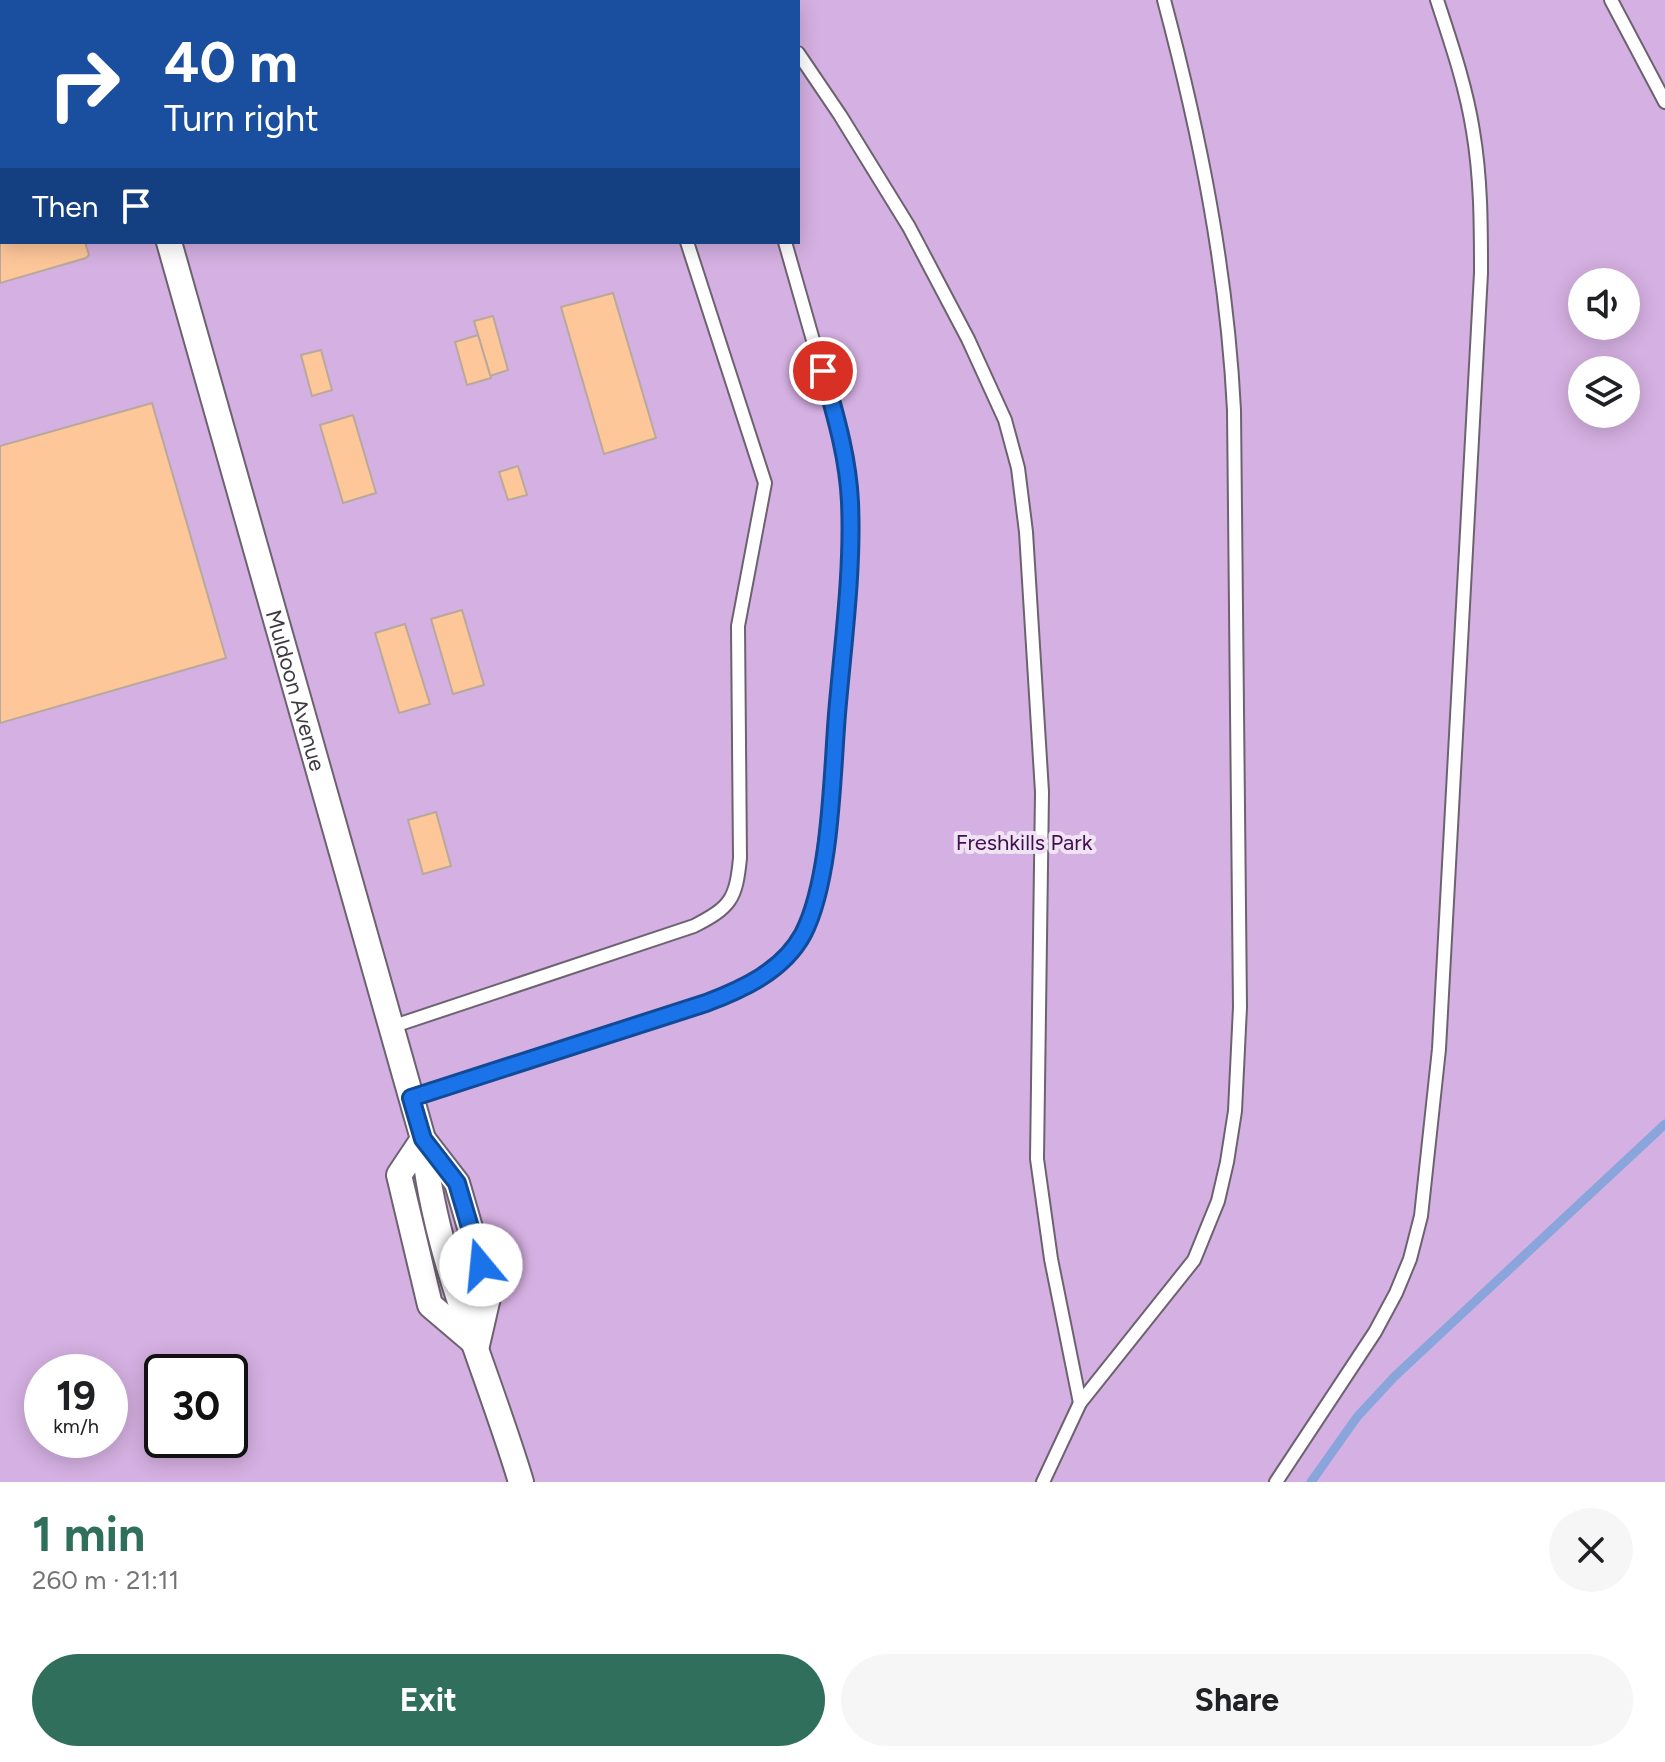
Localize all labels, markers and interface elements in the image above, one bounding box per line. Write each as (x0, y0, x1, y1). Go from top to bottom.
text: 40 m (164, 29, 298, 96)
icon: right (32, 32, 136, 136)
text: Turn right (164, 97, 319, 140)
icon: arrive (114, 184, 158, 228)
text: Then (32, 188, 98, 225)
map controls (1568, 268, 1640, 428)
button: sound (1568, 268, 1640, 340)
pin (789, 337, 857, 405)
icon: arrive (801, 349, 845, 393)
button: layers (1568, 356, 1640, 428)
street label: Muldoon Avenue (260, 607, 331, 774)
park label: Freshkills Park (956, 829, 1093, 856)
position arrow (439, 1223, 523, 1307)
speed limit sign: 30 (144, 1354, 248, 1458)
text: 19 (56, 1372, 96, 1420)
text: km/h (53, 1414, 99, 1438)
text: 1 min (32, 1505, 145, 1563)
button: close (1549, 1508, 1633, 1592)
text: 260 m · 21:11 (32, 1564, 179, 1596)
button: Exit (32, 1654, 825, 1746)
button: Share (841, 1654, 1633, 1746)

